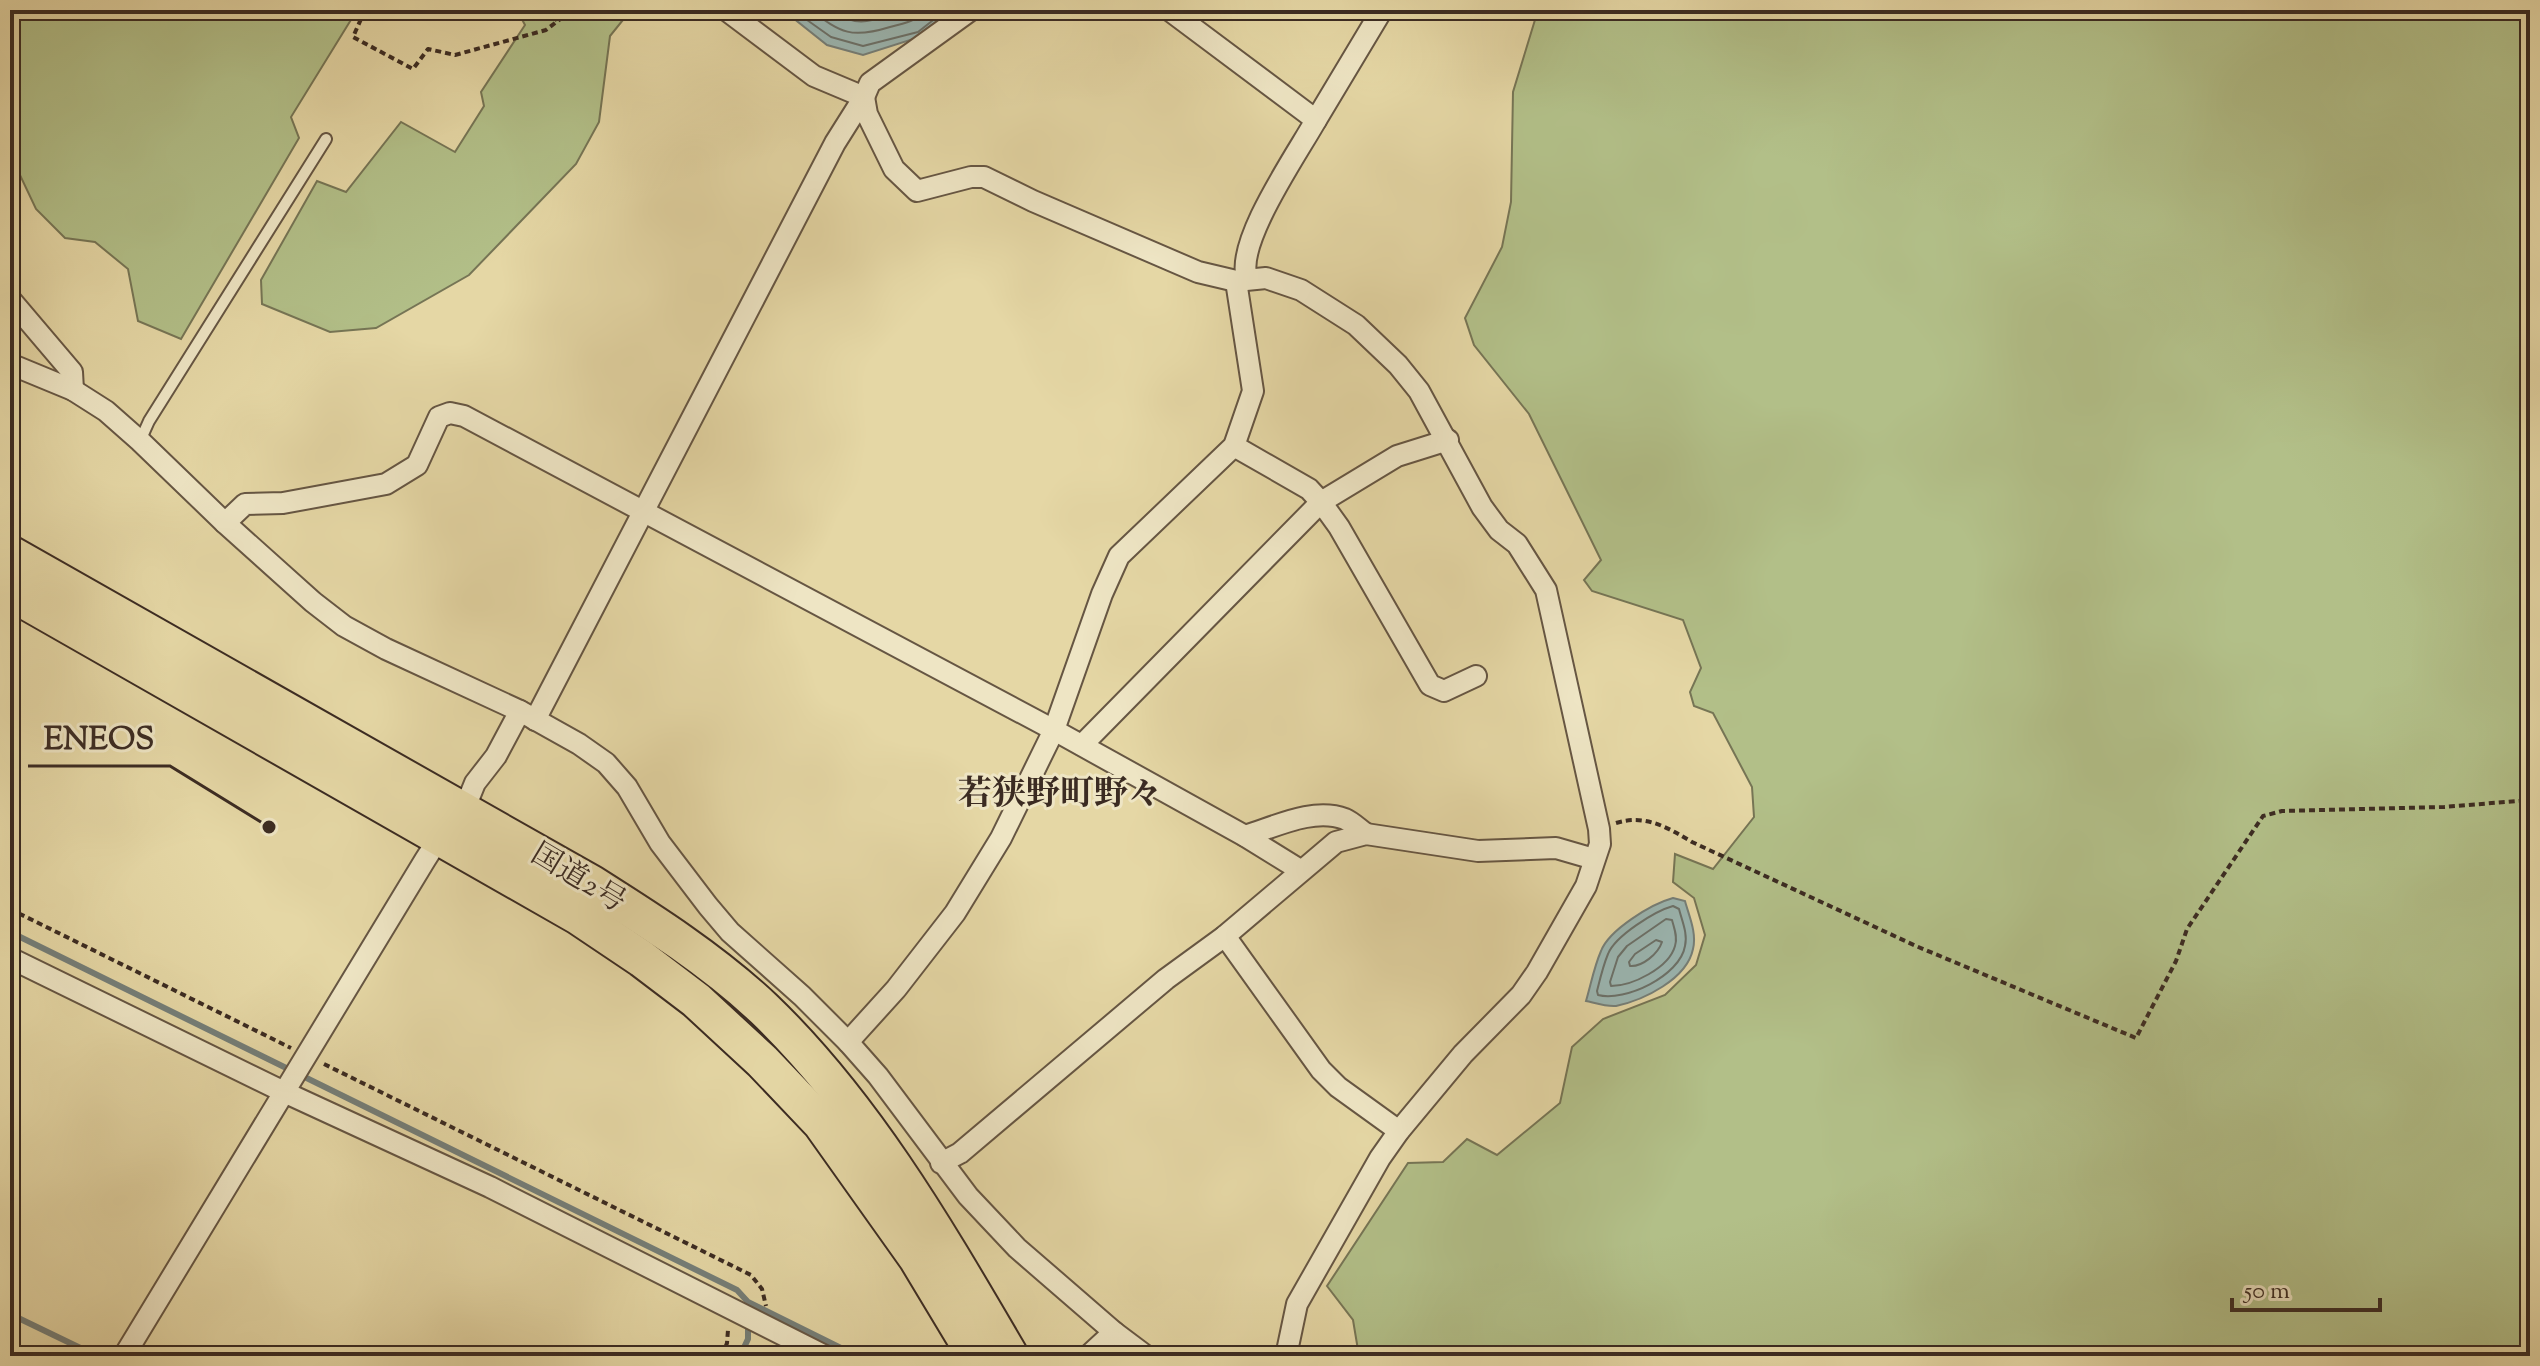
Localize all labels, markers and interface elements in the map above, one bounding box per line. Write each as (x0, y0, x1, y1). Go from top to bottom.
callout: ENEOS (28, 710, 170, 766)
text: ENEOS (44, 718, 154, 764)
district label: 若狭野町野々 (958, 771, 1162, 820)
street label: 国道2号 (522, 834, 633, 924)
scale bar (2232, 1262, 2380, 1312)
text: 50 m (2242, 1275, 2290, 1309)

